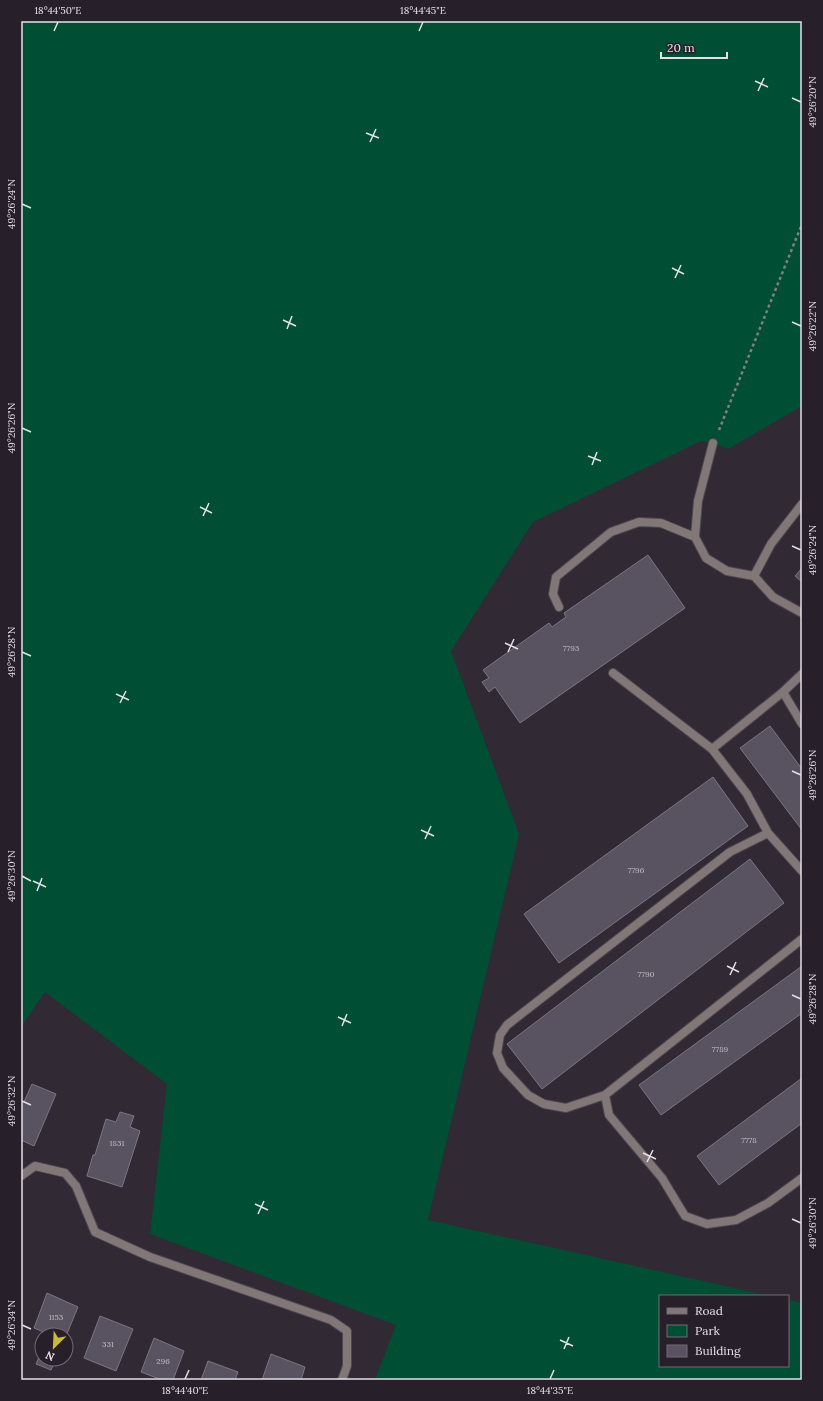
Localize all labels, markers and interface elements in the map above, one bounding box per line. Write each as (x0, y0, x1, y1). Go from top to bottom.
text: 18°44'50"E (34, 4, 82, 17)
text: 18°44'45"E (400, 4, 446, 17)
scale bar (661, 34, 727, 60)
text: 20 m (667, 40, 695, 55)
text: 49°26'20"N (806, 76, 819, 128)
text: 49°26'24"N (5, 179, 18, 229)
text: 49°26'22"N (806, 300, 819, 351)
text: 49°26'26"N (5, 402, 18, 453)
text: 49°26'24"N (806, 525, 819, 575)
text: 49°26'28"N (5, 626, 18, 677)
house number: 7793 (563, 643, 580, 653)
text: 49°26'26"N (806, 749, 819, 800)
text: 49°26'30"N (5, 850, 18, 902)
house number: 7796 (628, 865, 645, 875)
house number: 7790 (638, 969, 655, 979)
text: 49°26'28"N (806, 973, 819, 1024)
house number: 7789 (712, 1044, 729, 1054)
text: 49°26'32"N (5, 1075, 18, 1126)
house number: 7778 (741, 1135, 757, 1145)
house number: 1831 (110, 1138, 124, 1148)
text: 49°26'30"N (806, 1197, 819, 1249)
legend (659, 1295, 789, 1367)
text: 49°26'34"N (5, 1299, 18, 1350)
text: Road (695, 1303, 723, 1318)
house number: 1153 (49, 1312, 64, 1322)
text: Park (695, 1323, 721, 1338)
north arrow (34, 1327, 74, 1367)
house number: 331 (102, 1339, 114, 1349)
text: Building (695, 1343, 741, 1358)
text: N (43, 1348, 57, 1364)
house number: 296 (156, 1356, 170, 1366)
text: 18°44'40"E (162, 1384, 208, 1397)
text: 18°44'35"E (527, 1384, 573, 1397)

